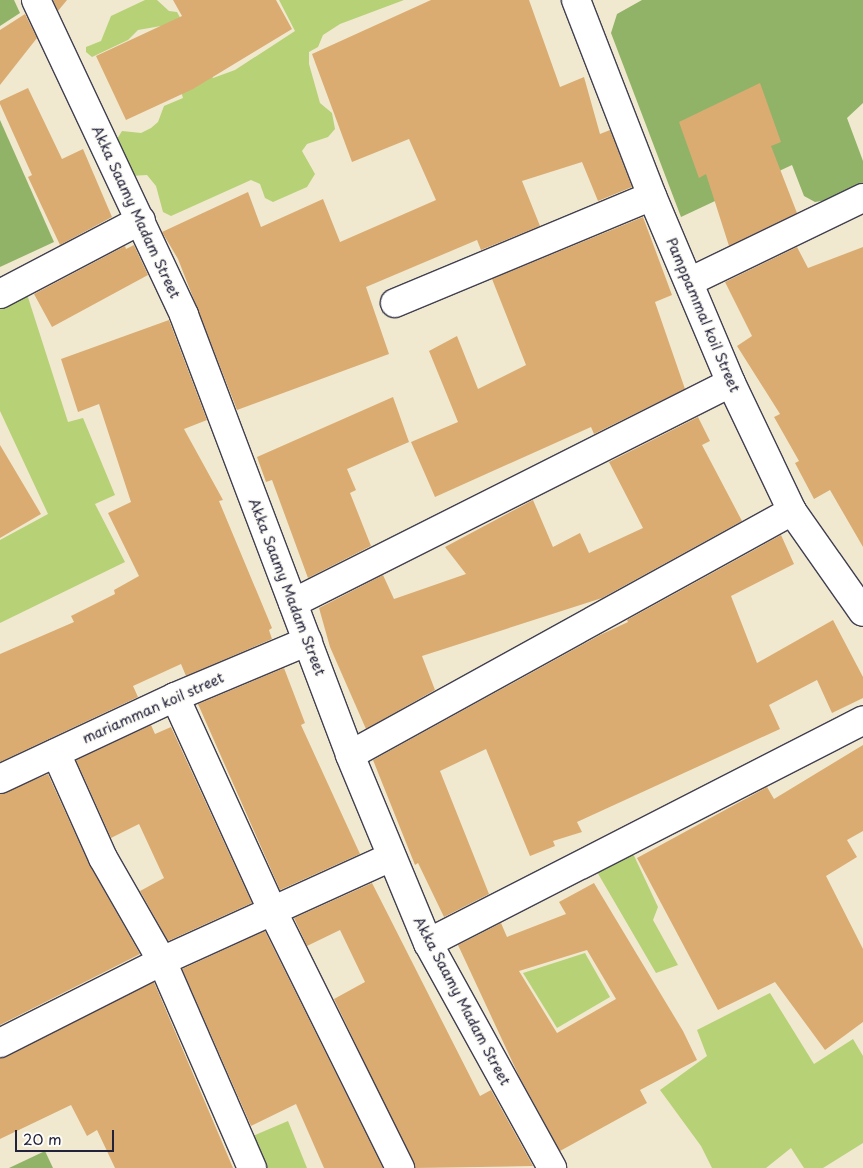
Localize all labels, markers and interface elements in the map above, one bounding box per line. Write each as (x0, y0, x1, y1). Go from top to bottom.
street label: Akka Saamy Madam Street (88, 122, 184, 302)
street label: Pamppammal koil Street (663, 235, 743, 395)
street label: Akka Saamy Madam Street (245, 495, 329, 679)
street label: mariamman koil street (79, 669, 227, 747)
street label: Akka Saamy Madam Street (410, 913, 514, 1089)
scale bar (18, 1120, 116, 1152)
text: 20 m (23, 1127, 62, 1150)

